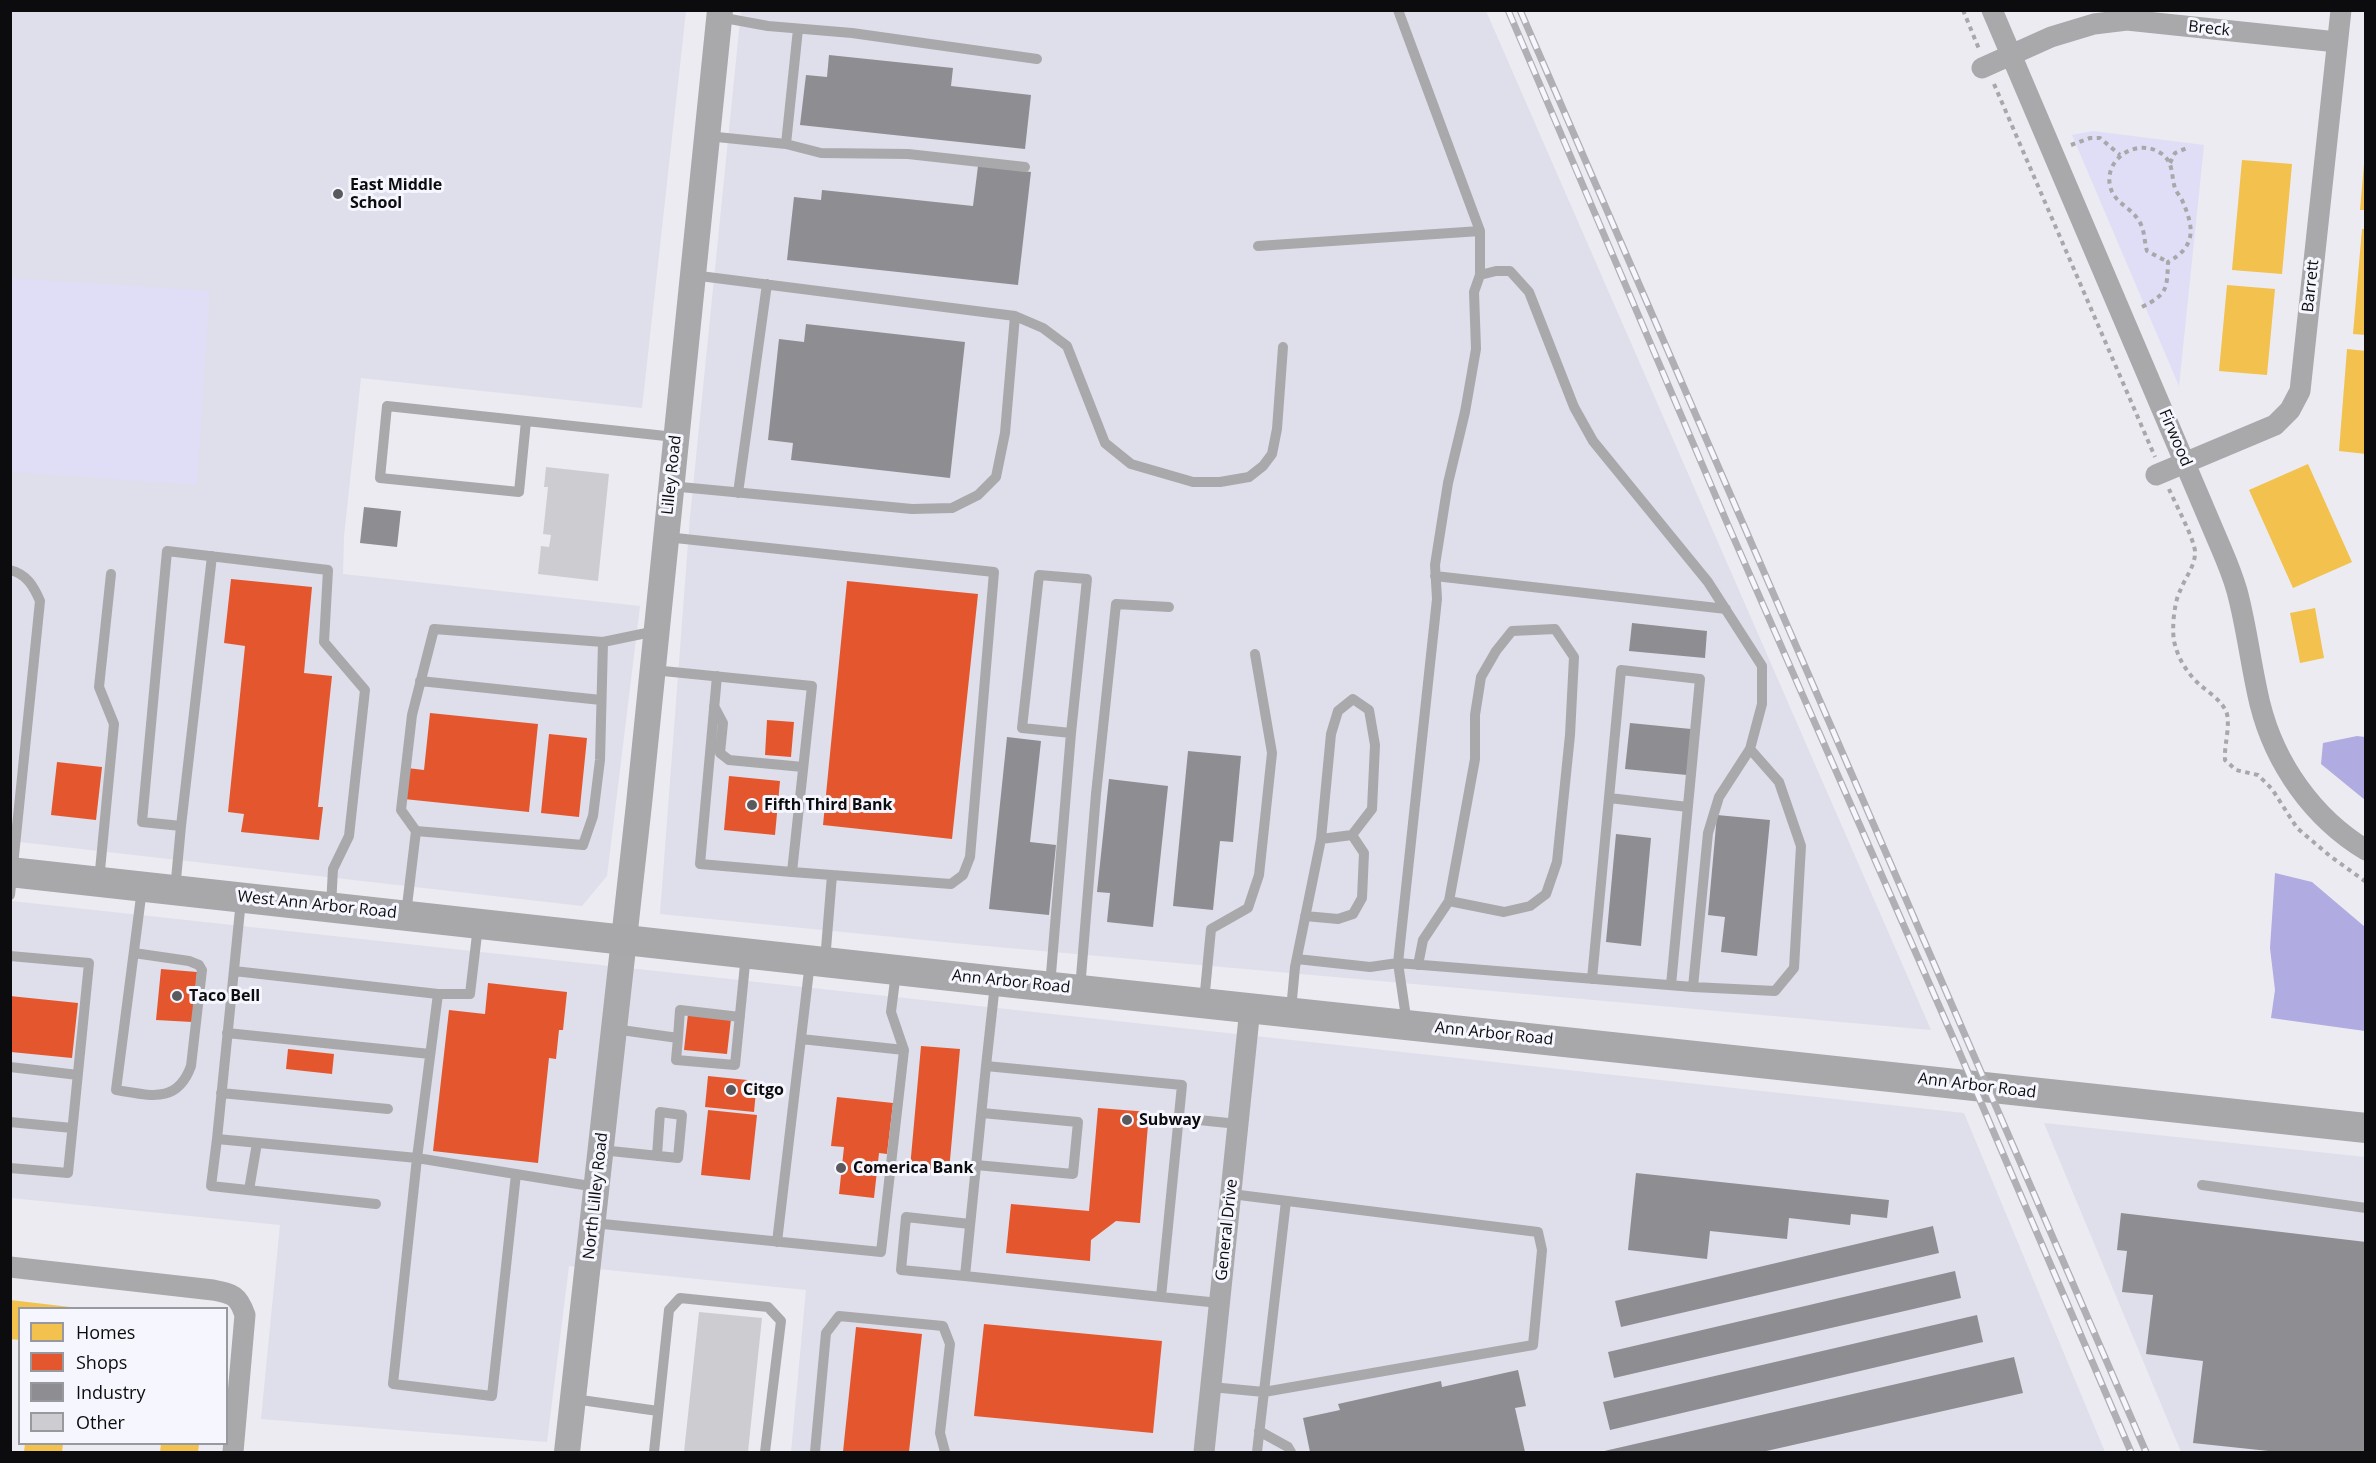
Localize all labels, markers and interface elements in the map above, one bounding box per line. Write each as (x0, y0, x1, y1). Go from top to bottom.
street label: Breck (2187, 17, 2231, 41)
place label: East Middle School (350, 175, 442, 213)
marker: East Middle School (331, 187, 345, 201)
street label: Barrett (2299, 259, 2323, 313)
street label: Firwood (2154, 407, 2196, 469)
street label: Lilley Road (658, 434, 686, 516)
place label: Fifth Third Bank (764, 795, 893, 815)
marker: Fifth Third Bank (745, 798, 759, 812)
street label: West Ann Arbor Road (236, 887, 398, 923)
street label: Ann Arbor Road (951, 966, 1071, 998)
place label: Taco Bell (189, 986, 260, 1006)
marker: Taco Bell (170, 989, 184, 1003)
street label: Ann Arbor Road (1434, 1018, 1554, 1050)
street label: Ann Arbor Road (1917, 1069, 2037, 1103)
place label: Citgo (743, 1080, 784, 1100)
marker: Citgo (724, 1083, 738, 1097)
place label: Subway (1139, 1110, 1201, 1130)
marker: Subway (1120, 1113, 1134, 1127)
street label: North Lilley Road (580, 1132, 612, 1260)
place label: Comerica Bank (853, 1158, 973, 1178)
marker: Comerica Bank (834, 1161, 848, 1175)
street label: General Drive (1212, 1178, 1242, 1282)
legend (18, 1307, 228, 1445)
text: Homes (76, 1320, 135, 1344)
text: Shops (76, 1350, 127, 1374)
text: Industry (76, 1380, 146, 1404)
text: Other (76, 1410, 125, 1434)

